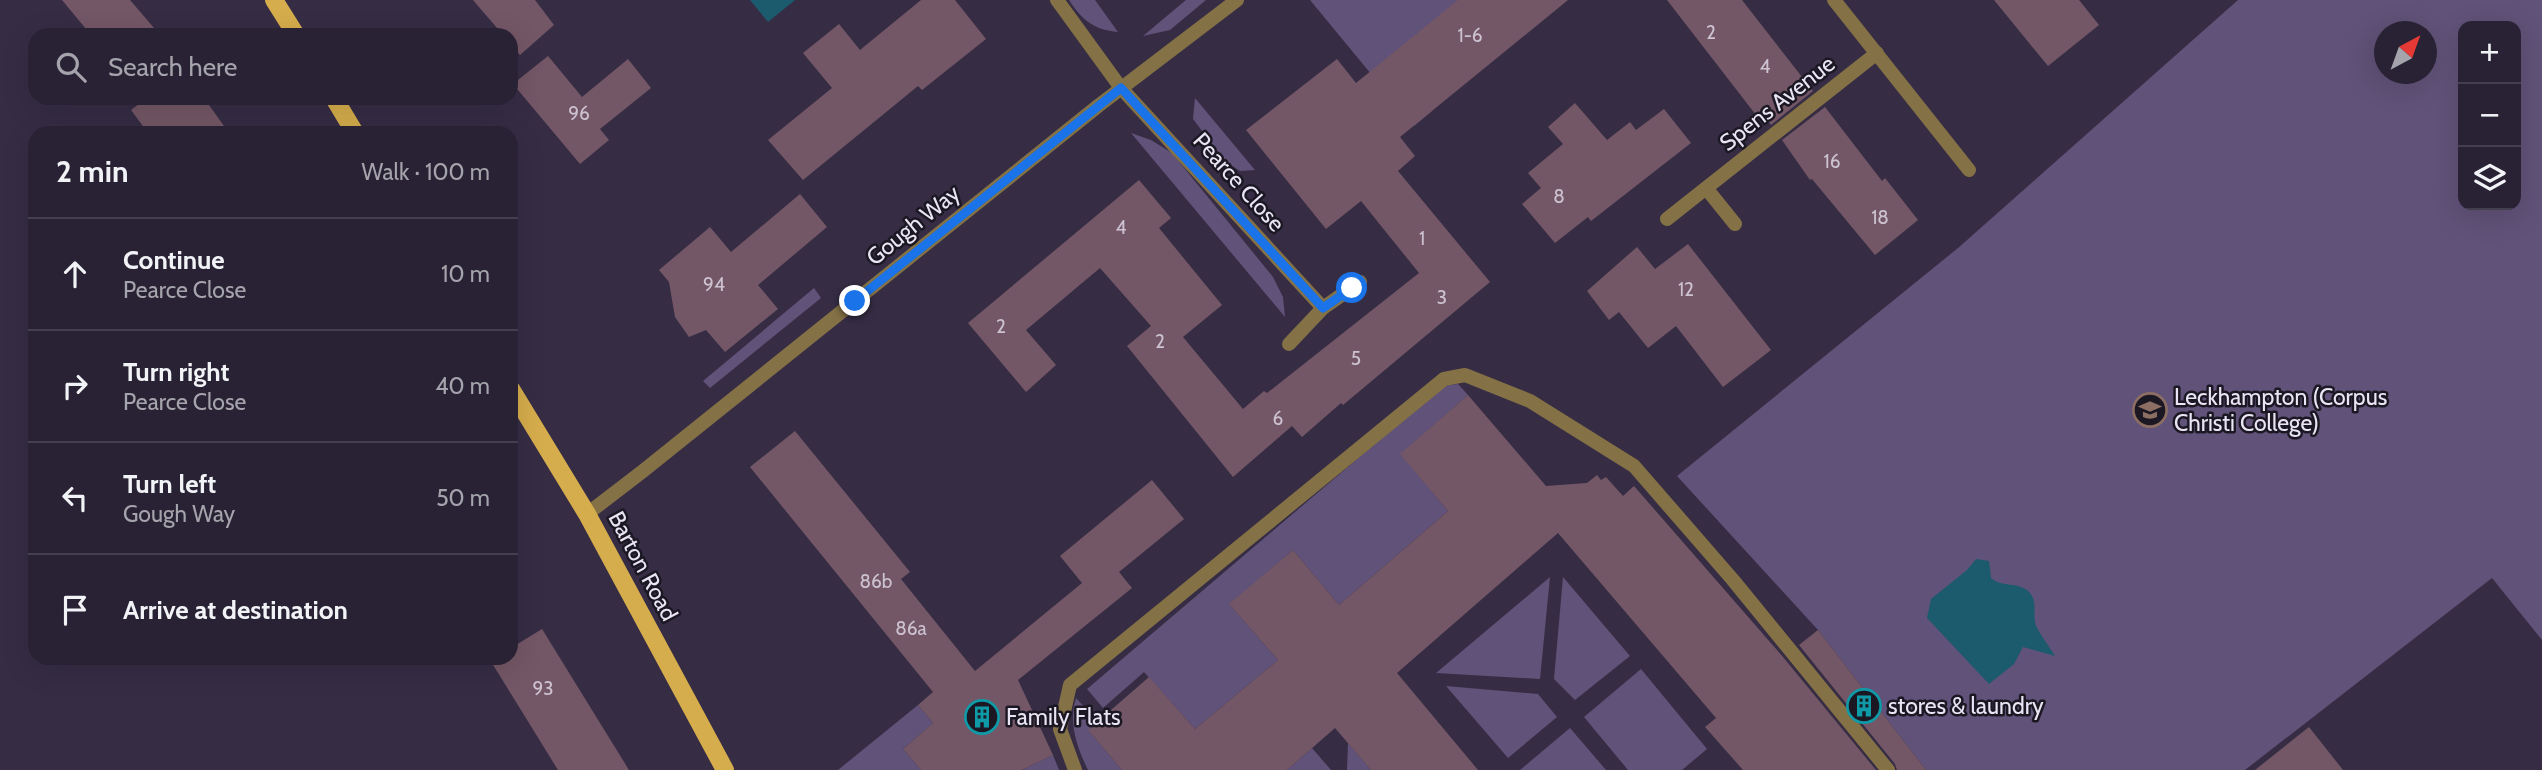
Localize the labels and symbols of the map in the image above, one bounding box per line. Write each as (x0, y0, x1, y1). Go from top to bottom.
house number: 2 (1706, 21, 1716, 44)
north arrow (2374, 21, 2437, 84)
house number: 1-6 (1457, 24, 1483, 47)
street label: Spens Avenue (1714, 49, 1840, 157)
house number: 4 (1760, 55, 1771, 78)
house number: 96 (568, 102, 590, 125)
street label: Pearce Close (1187, 127, 1291, 237)
house number: 16 (1824, 150, 1841, 173)
street label: Gough Way (861, 179, 966, 271)
house number: 8 (1553, 185, 1565, 208)
house number: 18 (1871, 206, 1889, 229)
house number: 4 (1116, 216, 1127, 239)
house number: 1 (1419, 227, 1425, 250)
route start (1336, 272, 1367, 303)
house number: 94 (703, 273, 725, 296)
house number: 12 (1678, 278, 1694, 301)
route end (839, 285, 870, 316)
house number: 3 (1437, 286, 1447, 309)
house number: 2 (996, 315, 1006, 338)
house number: 2 (1155, 330, 1165, 353)
house number: 5 (1351, 347, 1361, 370)
place label: Leckhampton (Corpus Christi College) (2174, 383, 2387, 437)
school or university icon: Leckhampton (Corpus Christi College) (2131, 391, 2169, 429)
house number: 6 (1273, 407, 1283, 430)
street label: Barton Road (602, 506, 684, 626)
house number: 86b (860, 570, 892, 593)
house number: 86a (895, 617, 927, 640)
house number: 93 (532, 677, 554, 700)
building icon: stores & laundry (1845, 687, 1883, 725)
place label: stores & laundry (1888, 692, 2044, 720)
building icon: Family Flats (963, 698, 1001, 736)
place label: Family Flats (1006, 703, 1120, 731)

